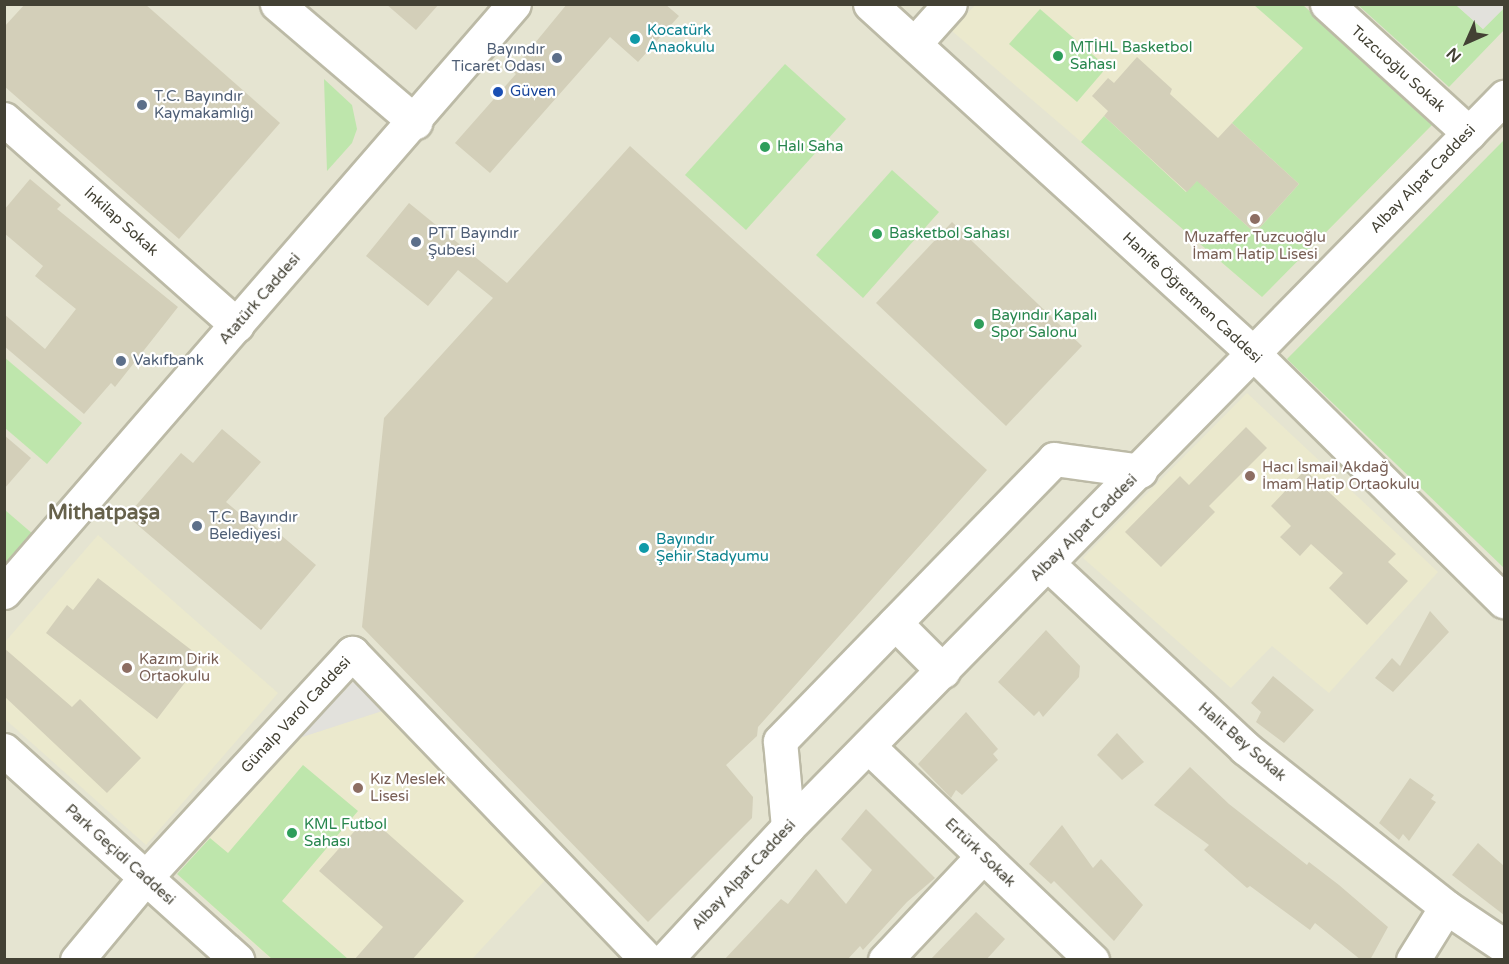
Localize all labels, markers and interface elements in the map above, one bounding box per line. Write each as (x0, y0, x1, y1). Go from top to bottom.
north arrow (1437, 12, 1497, 72)
place label: Kocatürk Anaokulu (647, 21, 715, 56)
street label: Tuzcuoğlu Sokak (1347, 22, 1449, 116)
marker: Kocatürk Anaokulu (628, 32, 642, 46)
place label: MTİHL Basketbol Sahası (1070, 38, 1192, 73)
place label: Bayındır Ticaret Odası (451, 40, 545, 75)
text: N (1443, 43, 1466, 66)
marker: MTİHL Basketbol Sahası (1051, 49, 1065, 63)
marker: Bayındır Ticaret Odası (550, 51, 564, 65)
place label: Güven (510, 83, 556, 101)
marker: Güven (491, 85, 505, 99)
place label: T.C. Bayındır Kaymakamlığı (154, 87, 253, 122)
marker: T.C. Bayındır Kaymakamlığı (135, 98, 149, 112)
street label: Albay Alpat Caddesi (1367, 121, 1479, 237)
place label: Halı Saha (777, 138, 843, 156)
marker: Halı Saha (758, 140, 772, 154)
street label: İnkilap Sokak (80, 184, 162, 260)
marker: Muzaffer Tuzcuoğlu İmam Hatip Lisesi (1248, 212, 1262, 226)
place label: PTT Bayındır Şubesi (428, 224, 519, 259)
place label: Basketbol Sahası (889, 225, 1010, 243)
marker: Basketbol Sahası (870, 227, 884, 241)
place label: Muzaffer Tuzcuoğlu İmam Hatip Lisesi (1184, 228, 1326, 263)
street label: Hanife Öğretmen Caddesi (1119, 229, 1265, 367)
marker: PTT Bayındır Şubesi (409, 235, 423, 249)
street label: Atatürk Caddesi (216, 250, 304, 348)
place label: Bayındır Kapalı Spor Salonu (991, 306, 1097, 341)
marker: Bayındır Kapalı Spor Salonu (972, 317, 986, 331)
place label: Vakıfbank (133, 352, 204, 370)
marker: Vakıfbank (114, 354, 128, 368)
place label: Hacı İsmail Akdağ İmam Hatip Ortaokulu (1262, 458, 1420, 493)
marker: Hacı İsmail Akdağ İmam Hatip Ortaokulu (1243, 469, 1257, 483)
street label: Albay Alpat Caddesi (1027, 471, 1141, 585)
district label: Mithatpaşa (48, 500, 160, 526)
place label: T.C. Bayındır Belediyesi (209, 508, 298, 543)
marker: T.C. Bayındır Belediyesi (190, 519, 204, 533)
place label: Bayındır Şehir Stadyumu (656, 530, 769, 565)
marker: Bayındır Şehir Stadyumu (637, 541, 651, 555)
place label: Kazım Dirik Ortaokulu (139, 650, 219, 685)
street label: Günalp Varol Caddesi (237, 653, 355, 777)
marker: Kazım Dirik Ortaokulu (120, 661, 134, 675)
street label: Halit Bey Sokak (1194, 699, 1290, 785)
place label: Kız Meslek Lisesi (370, 770, 446, 805)
marker: Kız Meslek Lisesi (351, 781, 365, 795)
street label: Park Geçidi Caddesi (61, 801, 179, 909)
place label: KML Futbol Sahası (304, 815, 387, 850)
street label: Ertürk Sokak (941, 815, 1019, 891)
street label: Albay Alpat Caddesi (688, 816, 800, 934)
marker: KML Futbol Sahası (285, 826, 299, 840)

